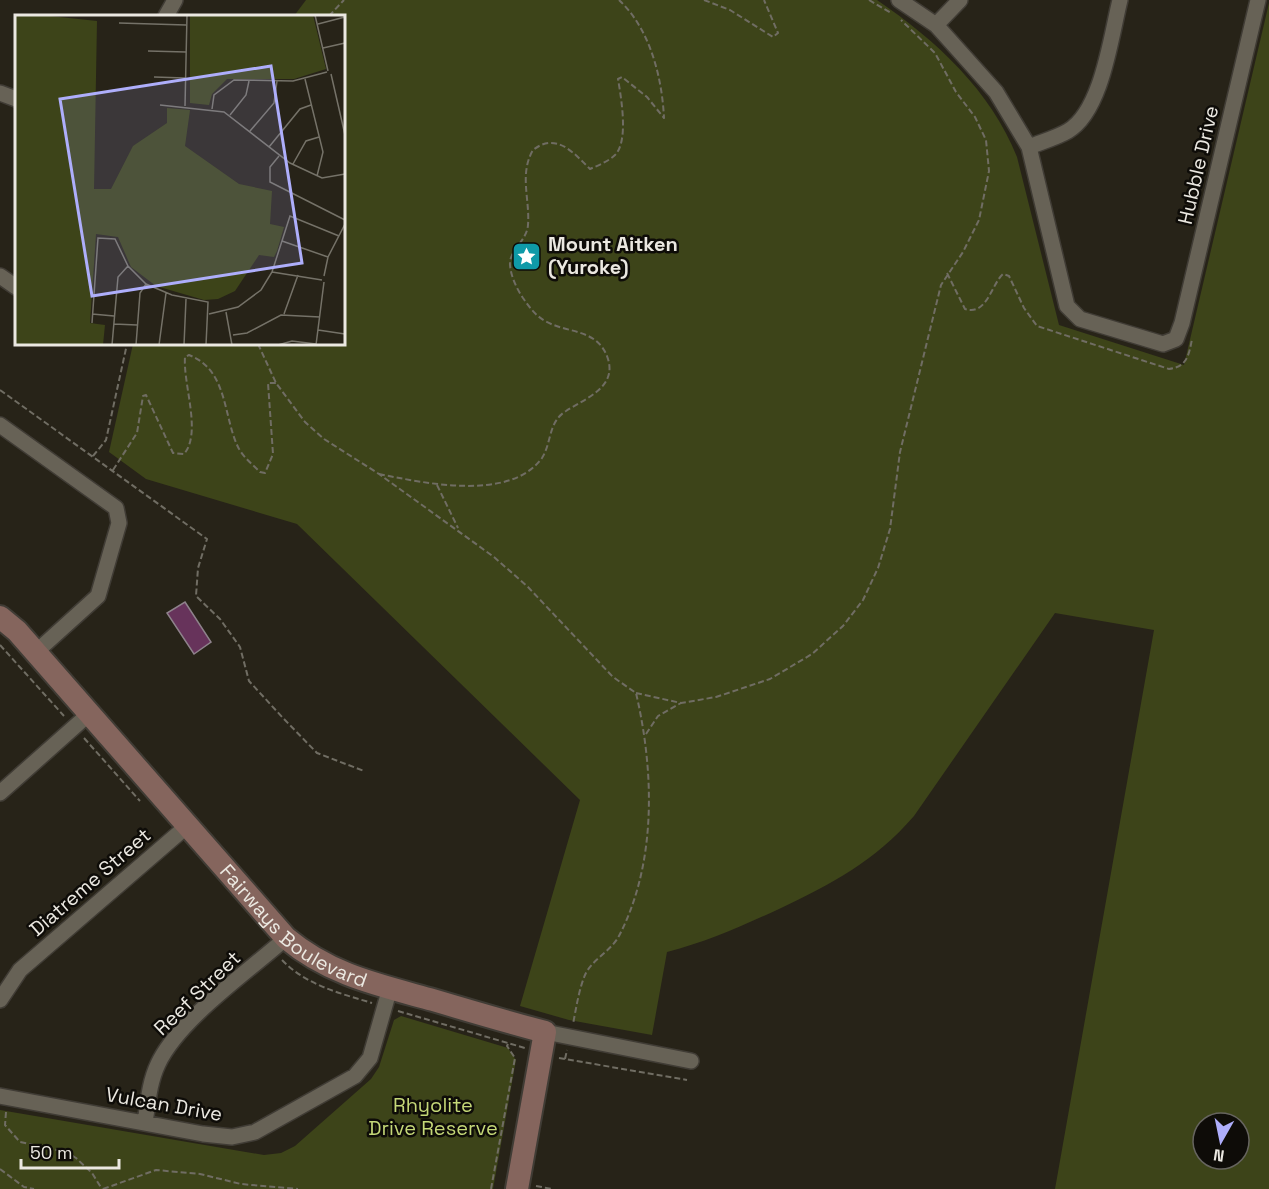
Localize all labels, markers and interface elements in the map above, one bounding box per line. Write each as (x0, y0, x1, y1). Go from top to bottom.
inset map (15, 15, 345, 345)
street label: Hubble Drive (1172, 103, 1224, 227)
place label: Mount Aitken (Yuroke) (548, 231, 678, 280)
place icon: Mount Aitken (Yuroke) (511, 240, 543, 272)
street label: Diatreme Street (24, 822, 156, 942)
street label: Fairways Boulevard (214, 859, 371, 993)
street label: Reef Street (148, 945, 246, 1041)
street label: Vulcan Drive (104, 1081, 224, 1127)
park label: Rhyolite Drive Reserve (368, 1092, 498, 1141)
north arrow (1191, 1111, 1251, 1171)
scale bar (21, 1132, 118, 1170)
text: 50 m (30, 1141, 72, 1164)
text: N (1212, 1144, 1226, 1167)

